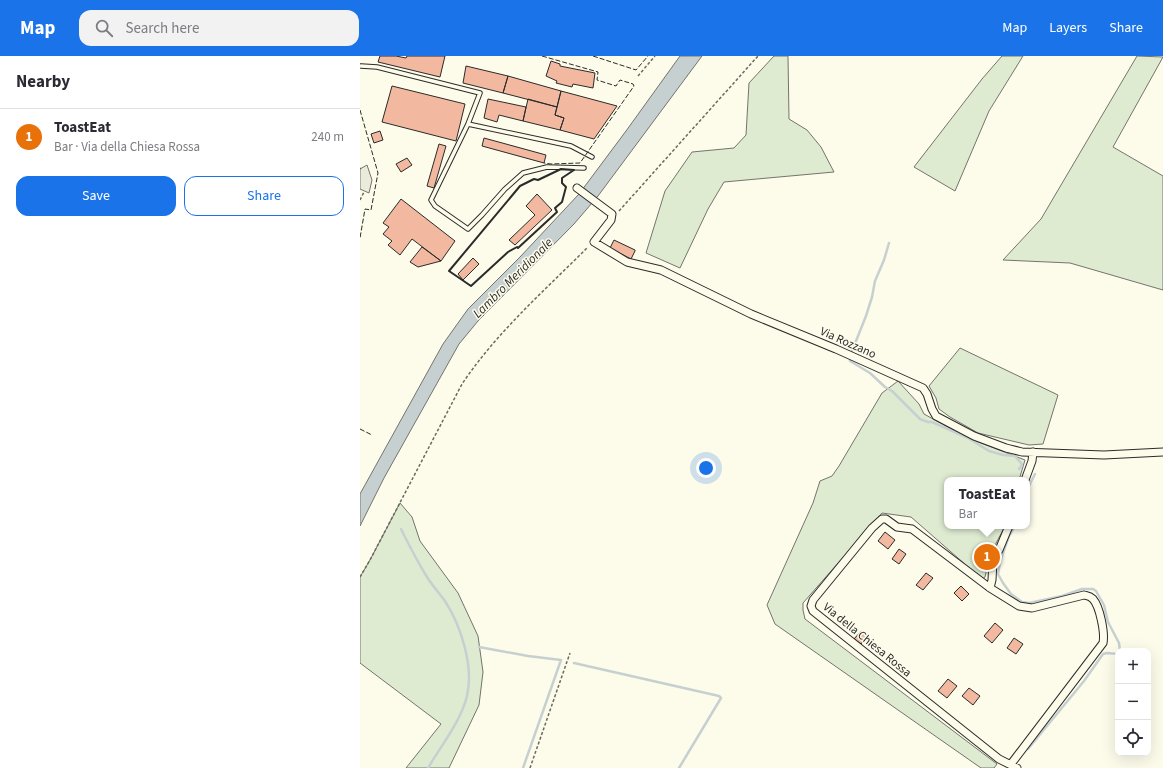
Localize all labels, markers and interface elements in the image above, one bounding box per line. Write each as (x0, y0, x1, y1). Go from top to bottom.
search box (79, 10, 359, 46)
text: Map (20, 15, 55, 42)
icon: search (93, 17, 115, 39)
text: Search here (125, 18, 199, 39)
text: Map (1002, 18, 1027, 38)
text: Layers (1049, 18, 1087, 38)
text: Share (1109, 18, 1143, 38)
text: Nearby (16, 70, 70, 94)
text: ToastEat (54, 117, 111, 138)
text: 1 (26, 128, 32, 146)
text: 240 m (311, 128, 344, 146)
text: Bar · Via della Chiesa Rossa (54, 138, 200, 156)
button: Save (16, 176, 176, 216)
button: Share (184, 176, 344, 216)
water label: Lambro Meridionale (469, 234, 557, 322)
street label: Via Rozzano (817, 323, 879, 363)
your location (696, 458, 716, 478)
popup (944, 477, 1030, 529)
text: ToastEat (959, 484, 1015, 505)
text: Bar (959, 505, 977, 523)
pin: 1 (974, 542, 1000, 572)
street label: Via della Chiesa Rossa (819, 599, 915, 681)
map controls (1115, 648, 1151, 756)
button: + (1115, 648, 1151, 684)
button: − (1115, 684, 1151, 720)
button: locate (1115, 720, 1151, 756)

